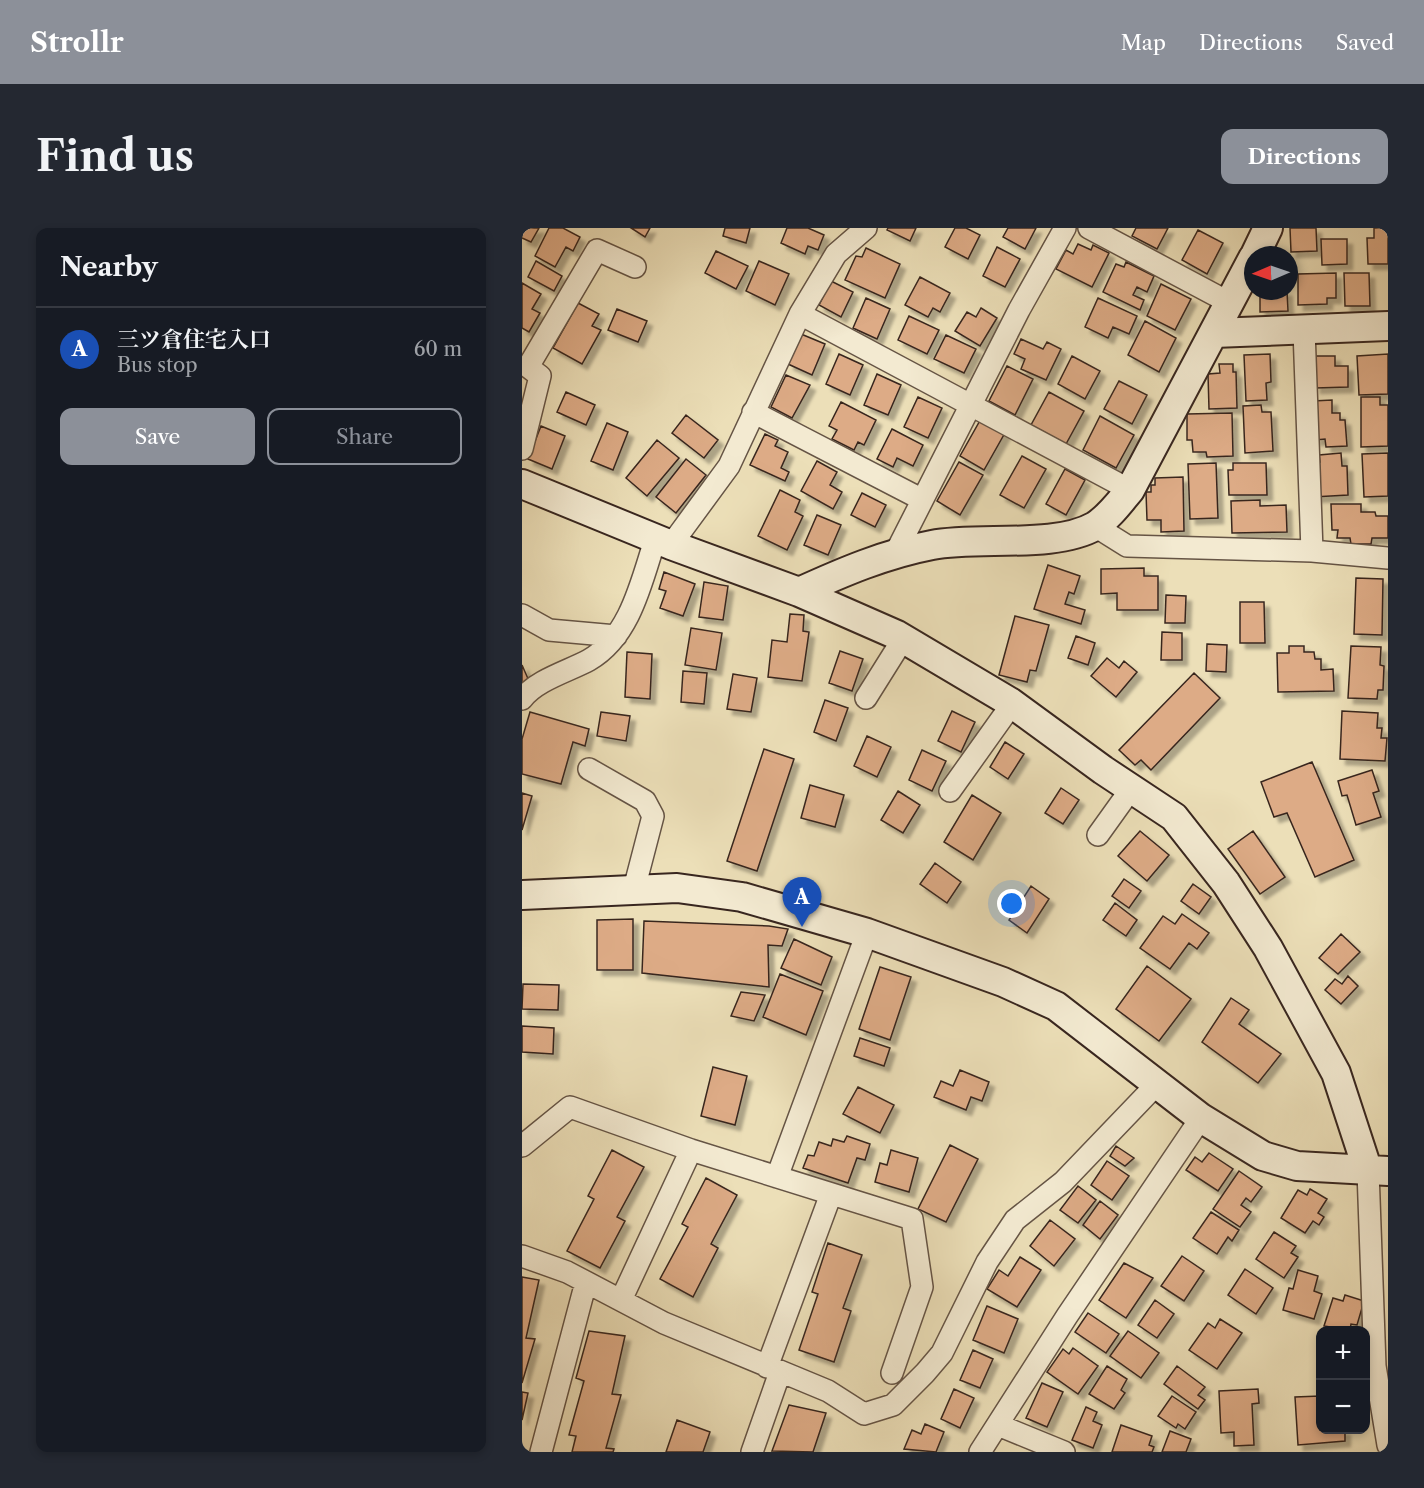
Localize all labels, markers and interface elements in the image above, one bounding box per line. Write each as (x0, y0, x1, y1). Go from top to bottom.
text: Strollr (30, 25, 124, 59)
text: Map (1121, 30, 1166, 55)
text: Directions (1199, 30, 1303, 55)
text: Saved (1336, 30, 1394, 55)
button: Directions (1221, 129, 1388, 184)
text: Find us (36, 130, 194, 182)
north arrow (1244, 246, 1298, 300)
text: Nearby (60, 251, 158, 283)
text: 三ツ倉住宅入口 (117, 326, 271, 353)
text: A (72, 337, 87, 361)
text: 60 m (414, 337, 462, 361)
text: Bus stop (117, 353, 198, 377)
button: Save (60, 408, 255, 465)
button: Share (267, 408, 462, 465)
pin: A (782, 878, 822, 927)
your location (997, 889, 1026, 918)
map controls (1316, 1326, 1370, 1434)
button: + (1316, 1326, 1370, 1380)
button: − (1316, 1380, 1370, 1434)

